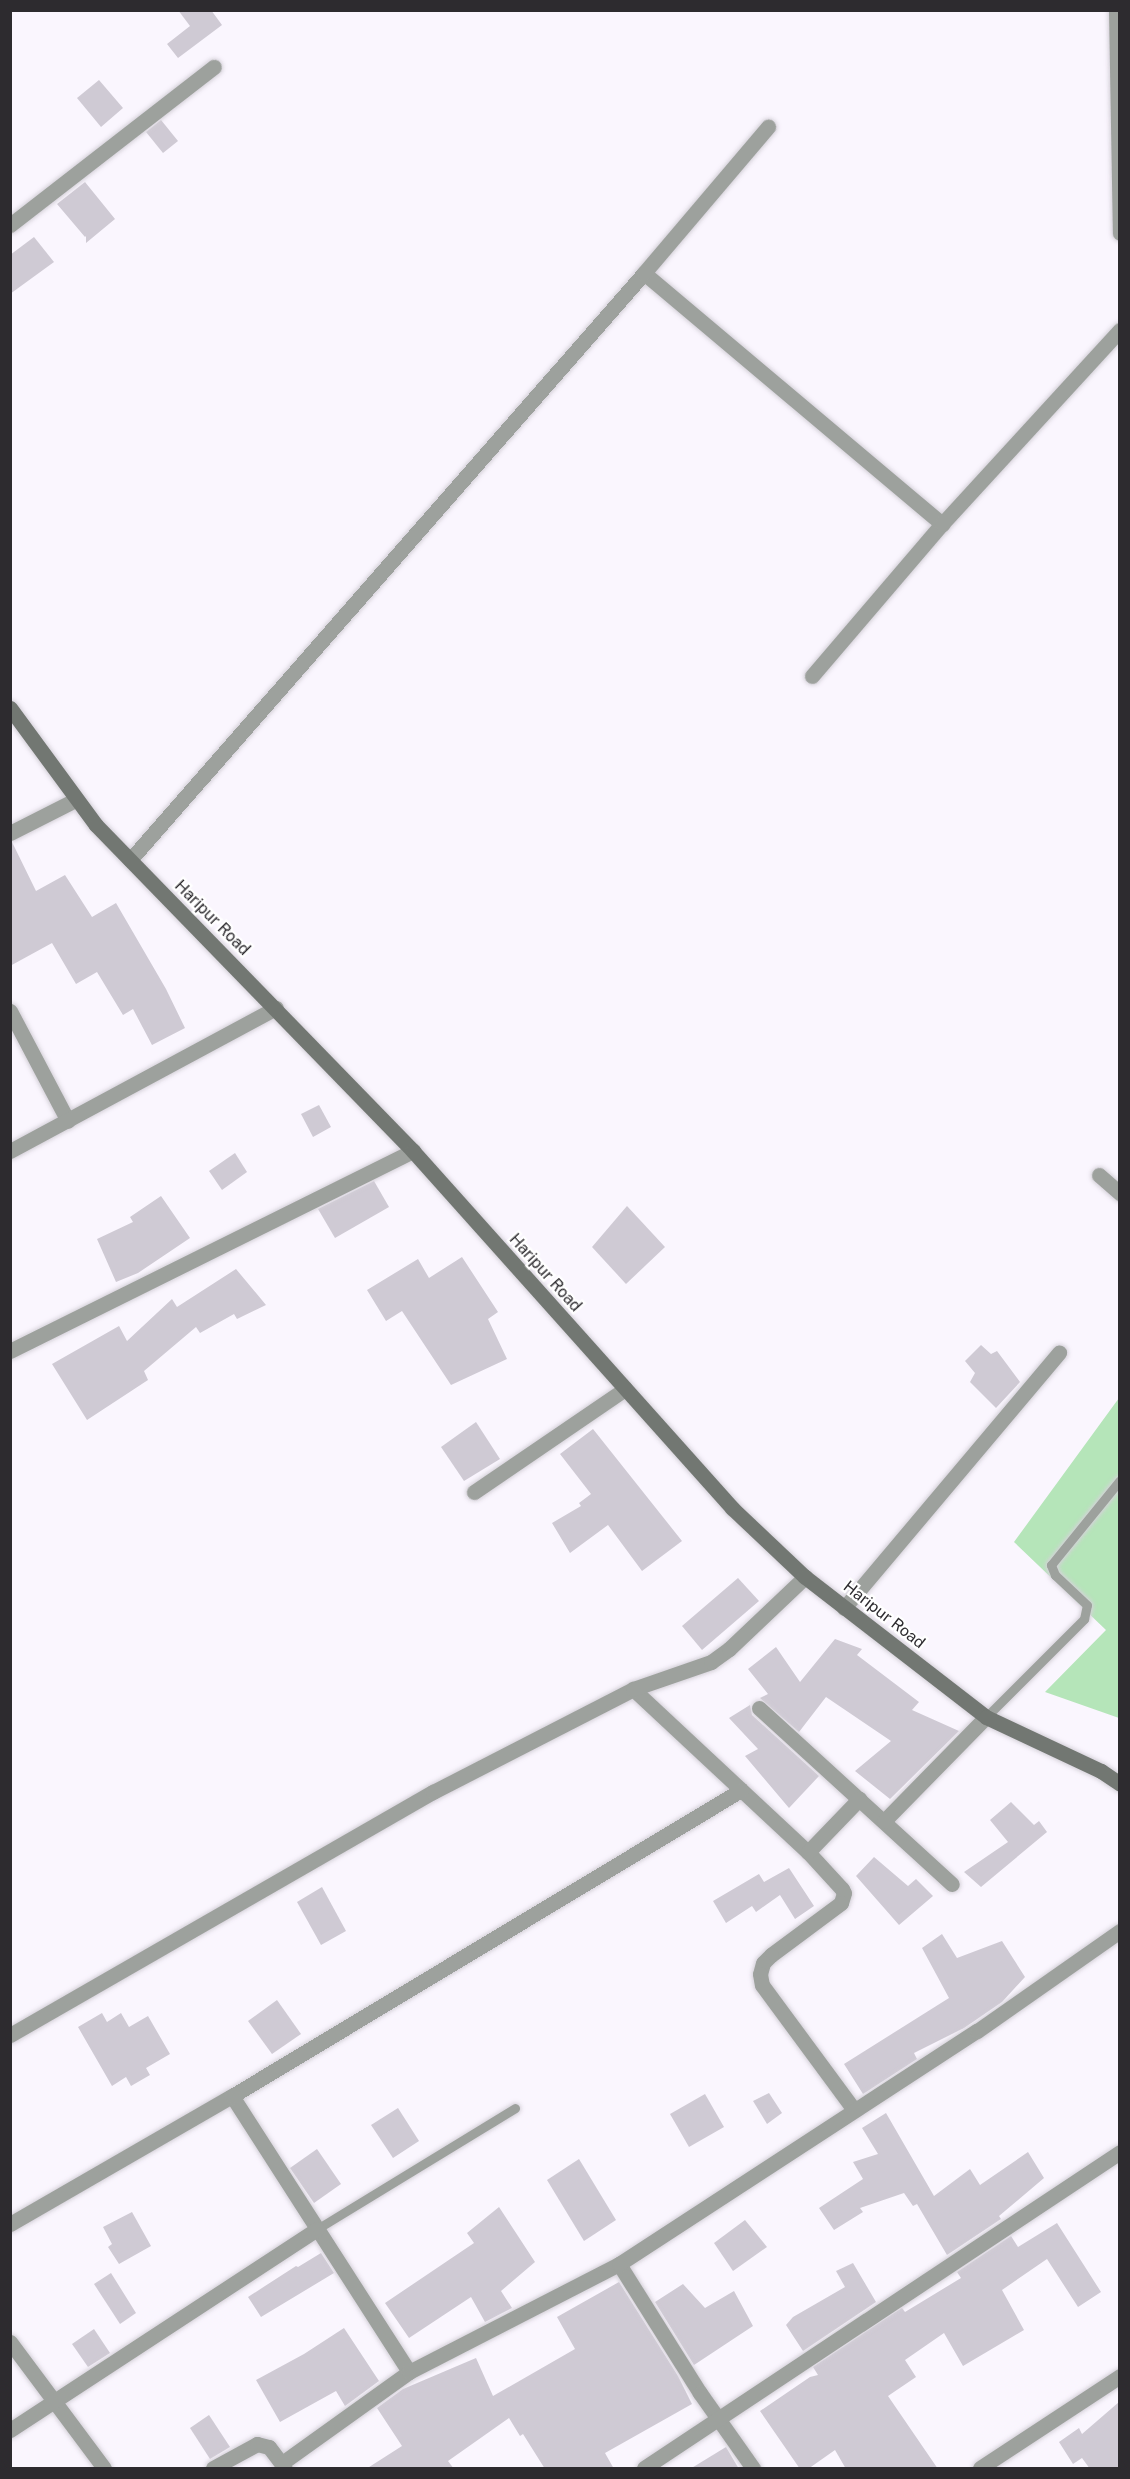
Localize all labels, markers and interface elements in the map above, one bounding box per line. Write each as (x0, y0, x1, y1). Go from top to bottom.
street label: Haripur Road (170, 876, 254, 960)
street label: Haripur Road (505, 1230, 585, 1316)
street label: Haripur Road (839, 1577, 929, 1653)

